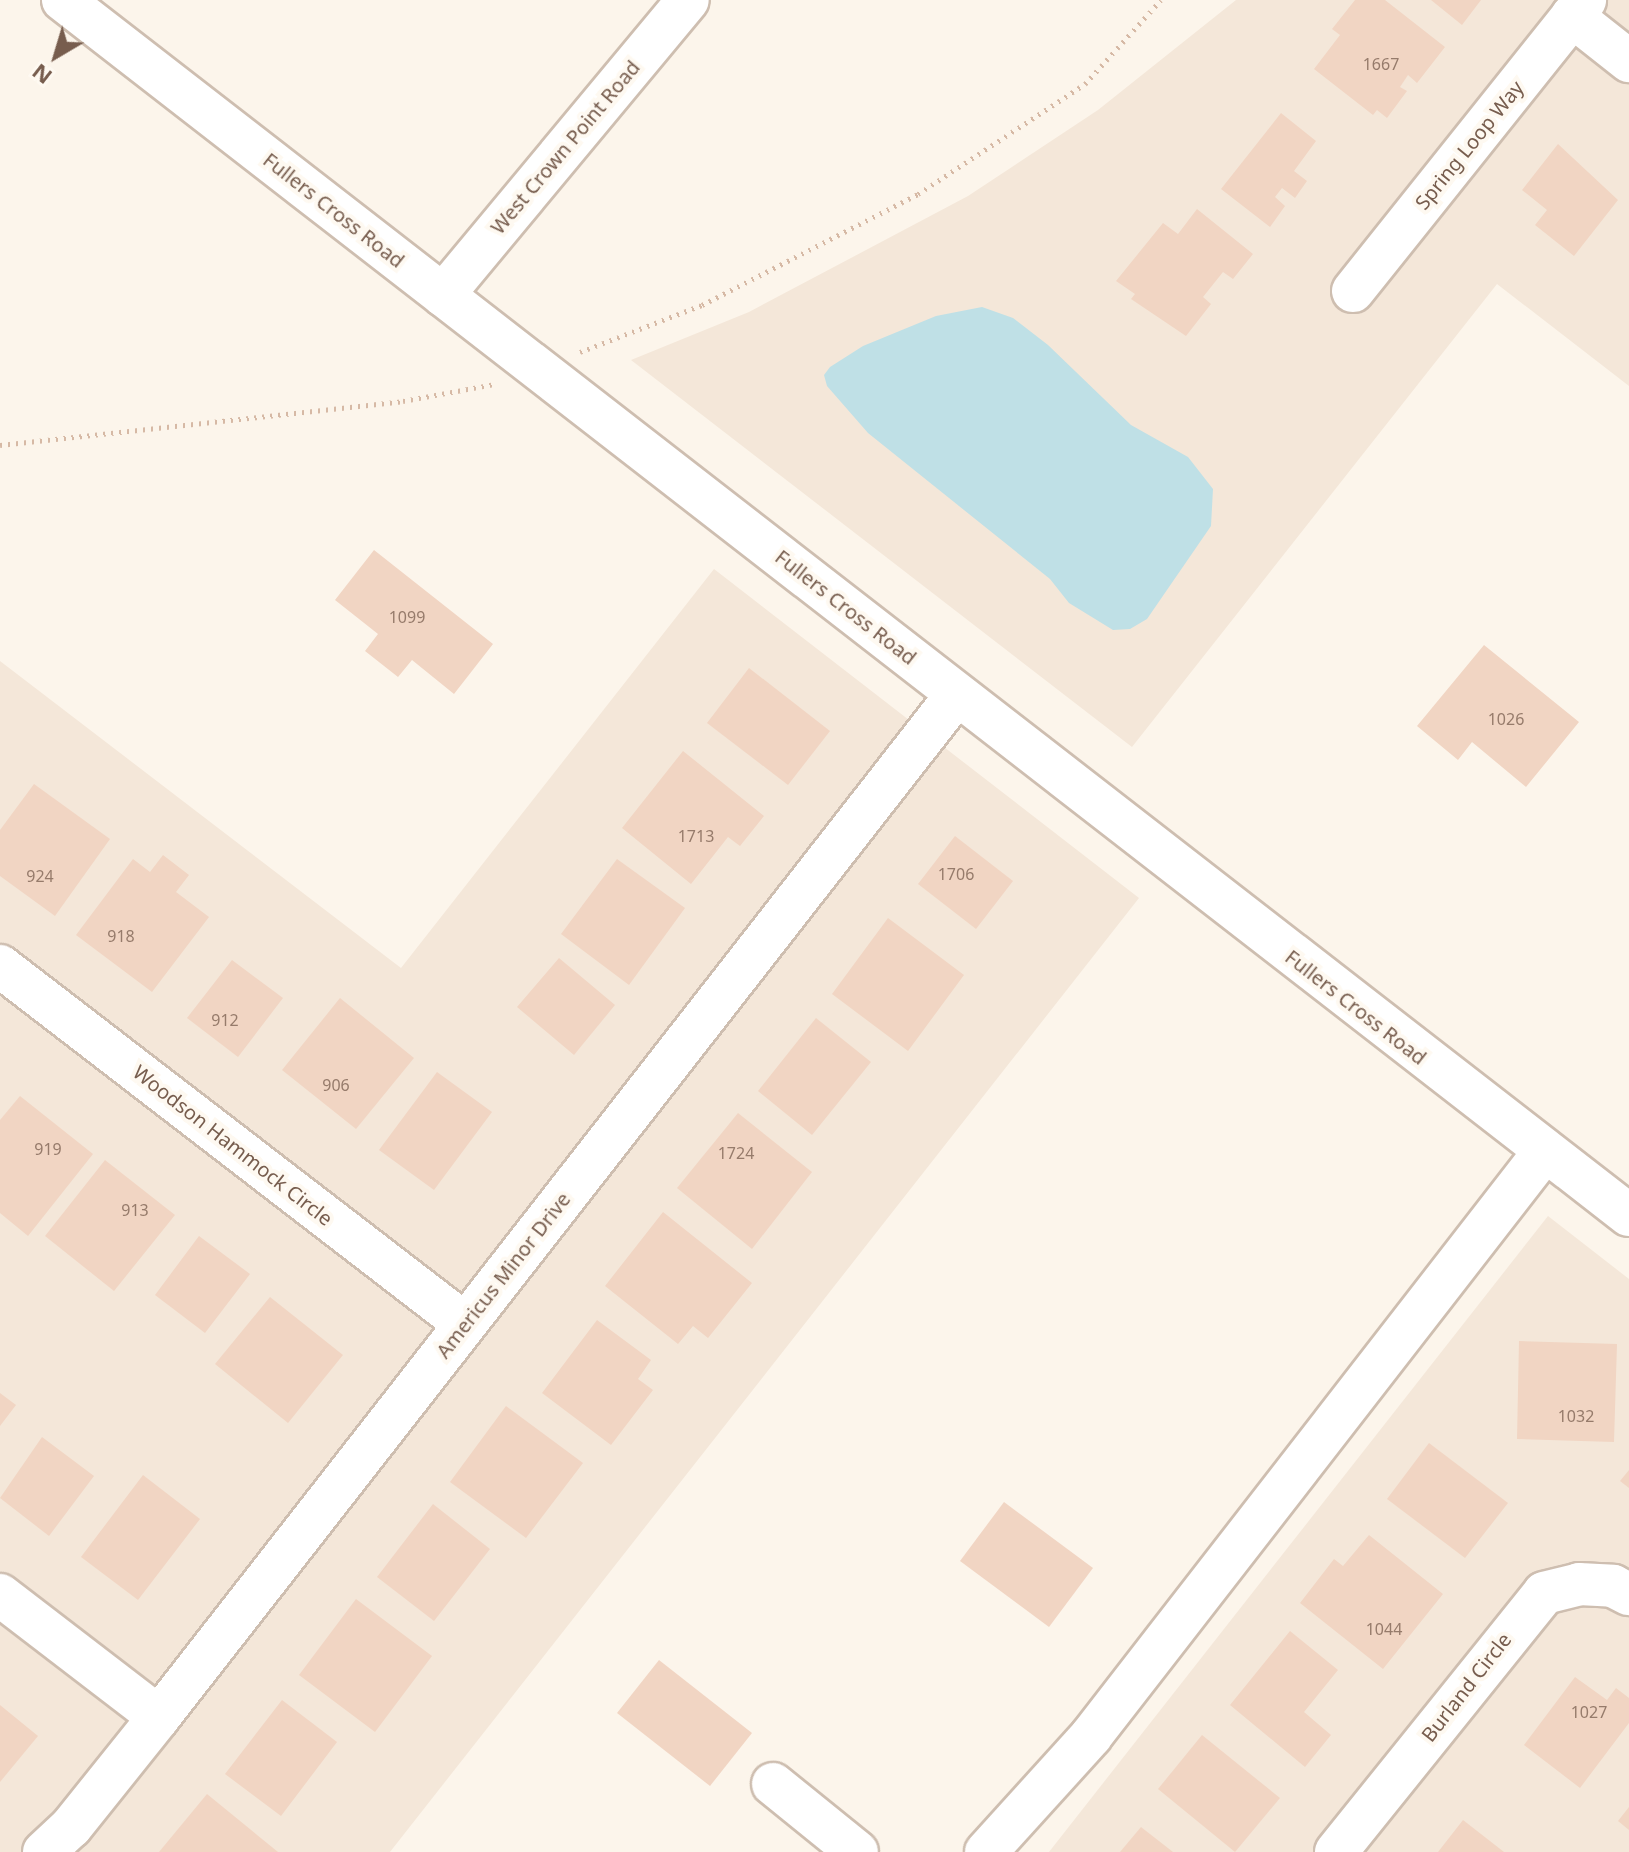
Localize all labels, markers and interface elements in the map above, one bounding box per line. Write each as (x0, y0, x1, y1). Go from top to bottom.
north arrow (16, 16, 96, 96)
house number: 1667 (1363, 54, 1399, 74)
street label: West Crown Point Road (485, 55, 645, 239)
text: N (25, 58, 58, 92)
street label: Spring Loop Way (1410, 76, 1528, 214)
street label: Fullers Cross Road (259, 147, 409, 273)
street label: Fullers Cross Road (771, 544, 921, 670)
house number: 1099 (389, 607, 425, 627)
house number: 1026 (1488, 709, 1524, 729)
house number: 1713 (678, 826, 714, 846)
house number: 1706 (938, 864, 974, 884)
house number: 924 (26, 866, 54, 886)
house number: 918 (107, 926, 135, 946)
street label: Fullers Cross Road (1281, 944, 1431, 1070)
house number: 912 (211, 1010, 239, 1030)
street label: Woodson Hammock Circle (128, 1060, 338, 1230)
house number: 906 (322, 1075, 350, 1095)
house number: 919 (34, 1139, 62, 1159)
house number: 1724 (718, 1143, 754, 1163)
street label: Americus Minor Drive (431, 1187, 575, 1363)
house number: 913 (121, 1200, 149, 1220)
house number: 1032 (1558, 1406, 1594, 1426)
house number: 1044 (1366, 1619, 1402, 1639)
street label: Burland Circle (1416, 1628, 1516, 1746)
house number: 1027 (1571, 1702, 1607, 1722)

